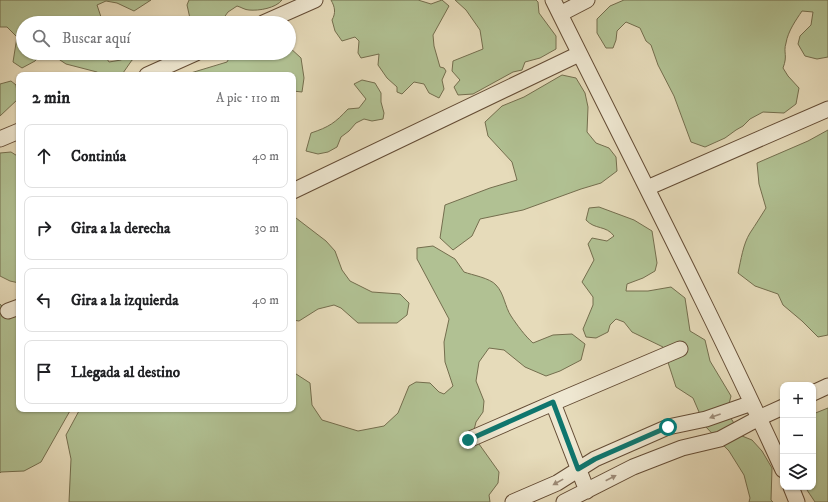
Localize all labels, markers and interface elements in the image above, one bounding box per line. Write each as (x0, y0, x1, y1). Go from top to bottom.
search box (16, 16, 296, 60)
icon: search (30, 27, 52, 49)
text: Buscar aquí (62, 29, 130, 48)
text: 2 min (32, 87, 70, 109)
text: A pie · 110 m (216, 90, 280, 106)
icon: ahead (33, 145, 55, 167)
text: Continúa (71, 147, 126, 166)
text: 40 m (252, 148, 279, 164)
icon: right (33, 217, 55, 239)
text: Gira a la derecha (71, 219, 170, 238)
text: 30 m (255, 220, 279, 236)
icon: left (33, 289, 55, 311)
text: Gira a la izquierda (71, 291, 179, 310)
text: 40 m (252, 292, 279, 308)
icon: arrive (33, 361, 55, 383)
text: Llegada al destino (71, 363, 180, 382)
map controls (780, 382, 816, 490)
button: + (780, 382, 816, 418)
one-way arrow (708, 413, 720, 419)
route start (659, 418, 677, 436)
button: − (780, 418, 816, 454)
route end (459, 431, 477, 449)
button: layers (780, 454, 816, 490)
one-way arrow (605, 475, 617, 481)
one-way arrow (552, 479, 564, 486)

